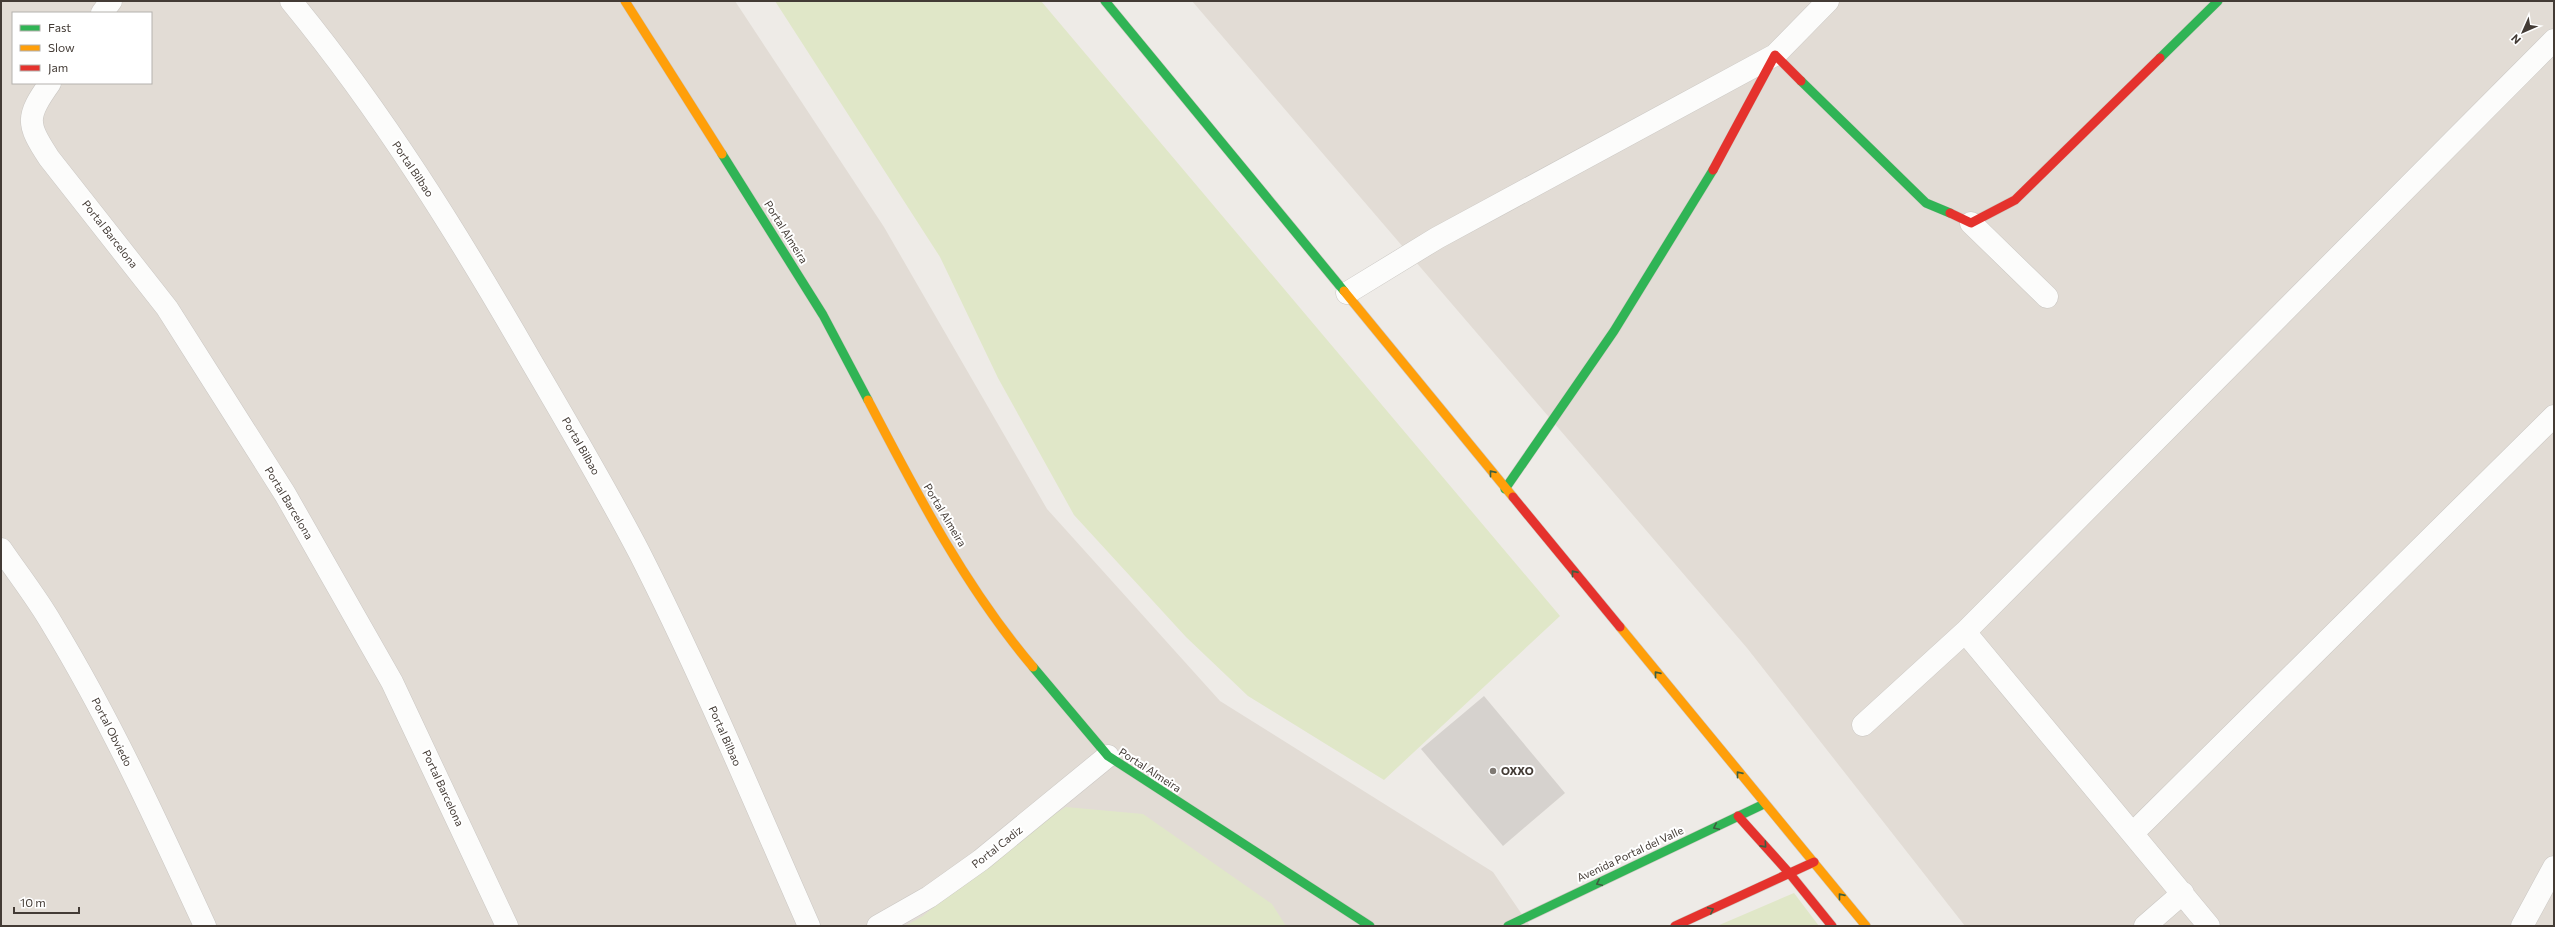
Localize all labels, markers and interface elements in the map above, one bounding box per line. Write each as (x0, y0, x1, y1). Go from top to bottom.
legend (12, 12, 152, 84)
north arrow (2503, 12, 2543, 52)
text: Fast (48, 20, 71, 34)
text: N (2508, 32, 2523, 47)
text: Slow (48, 40, 75, 54)
text: Jam (48, 60, 68, 75)
street label: Portal Bilbao (390, 138, 437, 199)
street label: Portal Barcelona (80, 197, 141, 270)
street label: Portal Almeira (762, 198, 811, 265)
street label: Portal Bilbao (560, 415, 603, 477)
street label: Portal Barcelona (263, 464, 316, 541)
one-way arrow (1489, 470, 1496, 477)
street label: Portal Almeira (921, 481, 969, 549)
one-way arrow (1572, 570, 1579, 578)
one-way arrow (1654, 671, 1661, 678)
street label: Portal Obviedo (90, 695, 136, 769)
street label: Portal Bilbao (706, 704, 745, 768)
street label: Portal Almeira (1117, 745, 1184, 795)
street label: Portal Barcelona (420, 748, 467, 828)
place label: OXXO (1501, 764, 1534, 777)
marker: OXXO (1488, 766, 1498, 776)
one-way arrow (1737, 771, 1744, 779)
street label: Portal Cadiz (969, 822, 1025, 870)
one-way arrow (1713, 822, 1720, 830)
street label: Avenida Portal del Valle (1575, 823, 1685, 884)
one-way arrow (1759, 840, 1767, 848)
one-way arrow (1595, 878, 1603, 886)
scale bar (14, 889, 79, 915)
one-way arrow (1839, 893, 1846, 900)
text: 10 m (20, 895, 46, 909)
one-way arrow (1706, 907, 1714, 915)

